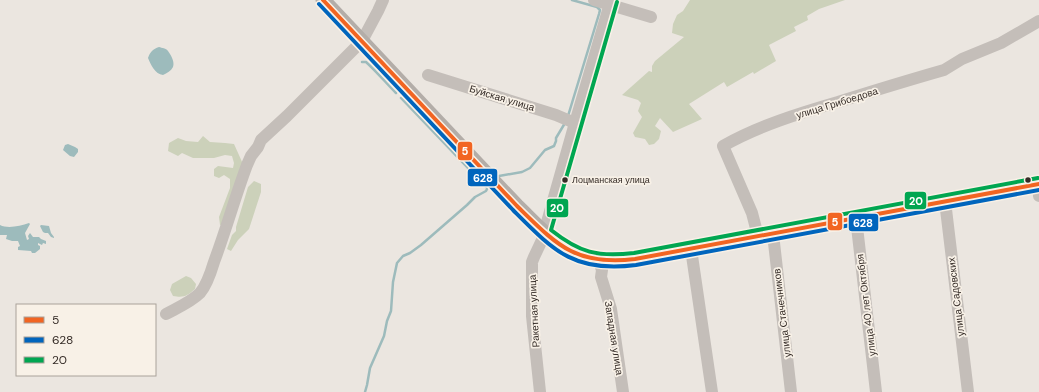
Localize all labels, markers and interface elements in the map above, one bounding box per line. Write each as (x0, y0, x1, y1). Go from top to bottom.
street label: Буйская улица (468, 82, 537, 114)
street label: улица Грибоедова (794, 84, 880, 122)
line badge: 5 (457, 141, 473, 161)
text: 5 (462, 144, 469, 158)
line badge: 628 (467, 168, 498, 187)
text: 628 (473, 171, 493, 185)
place label: Лоцманская улица (572, 174, 650, 186)
marker: Лоцманская улица (560, 175, 570, 185)
unlabelled marker (1023, 175, 1033, 185)
line badge: 20 (904, 191, 927, 210)
text: 20 (909, 194, 923, 208)
line badge: 20 (546, 198, 569, 218)
text: 20 (550, 201, 564, 215)
line badge: 5 (827, 212, 843, 231)
line badge: 628 (848, 213, 879, 232)
text: 5 (832, 215, 839, 229)
text: 628 (853, 216, 873, 230)
street label: улица 40 лет Октября (853, 253, 879, 357)
street label: улица Садовских (945, 257, 967, 337)
street label: улица Стачечников (770, 268, 794, 358)
street label: Ракетная улица (526, 274, 542, 348)
street label: Западная улица (602, 300, 626, 377)
legend (16, 304, 156, 376)
text: 5 (52, 312, 59, 328)
text: 628 (52, 332, 73, 348)
text: 20 (52, 352, 67, 368)

